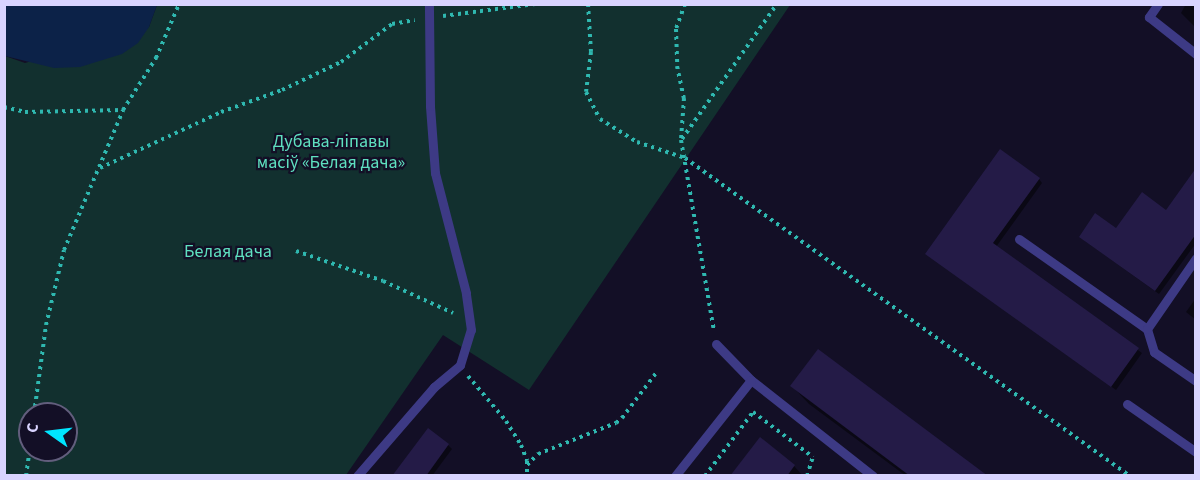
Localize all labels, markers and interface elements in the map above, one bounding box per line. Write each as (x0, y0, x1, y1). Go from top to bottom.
park label: Дубава-ліпавы масіў «Белая дача» (257, 132, 405, 174)
park label: Белая дача (184, 241, 272, 263)
north arrow (18, 402, 78, 462)
text: С (21, 421, 44, 435)

